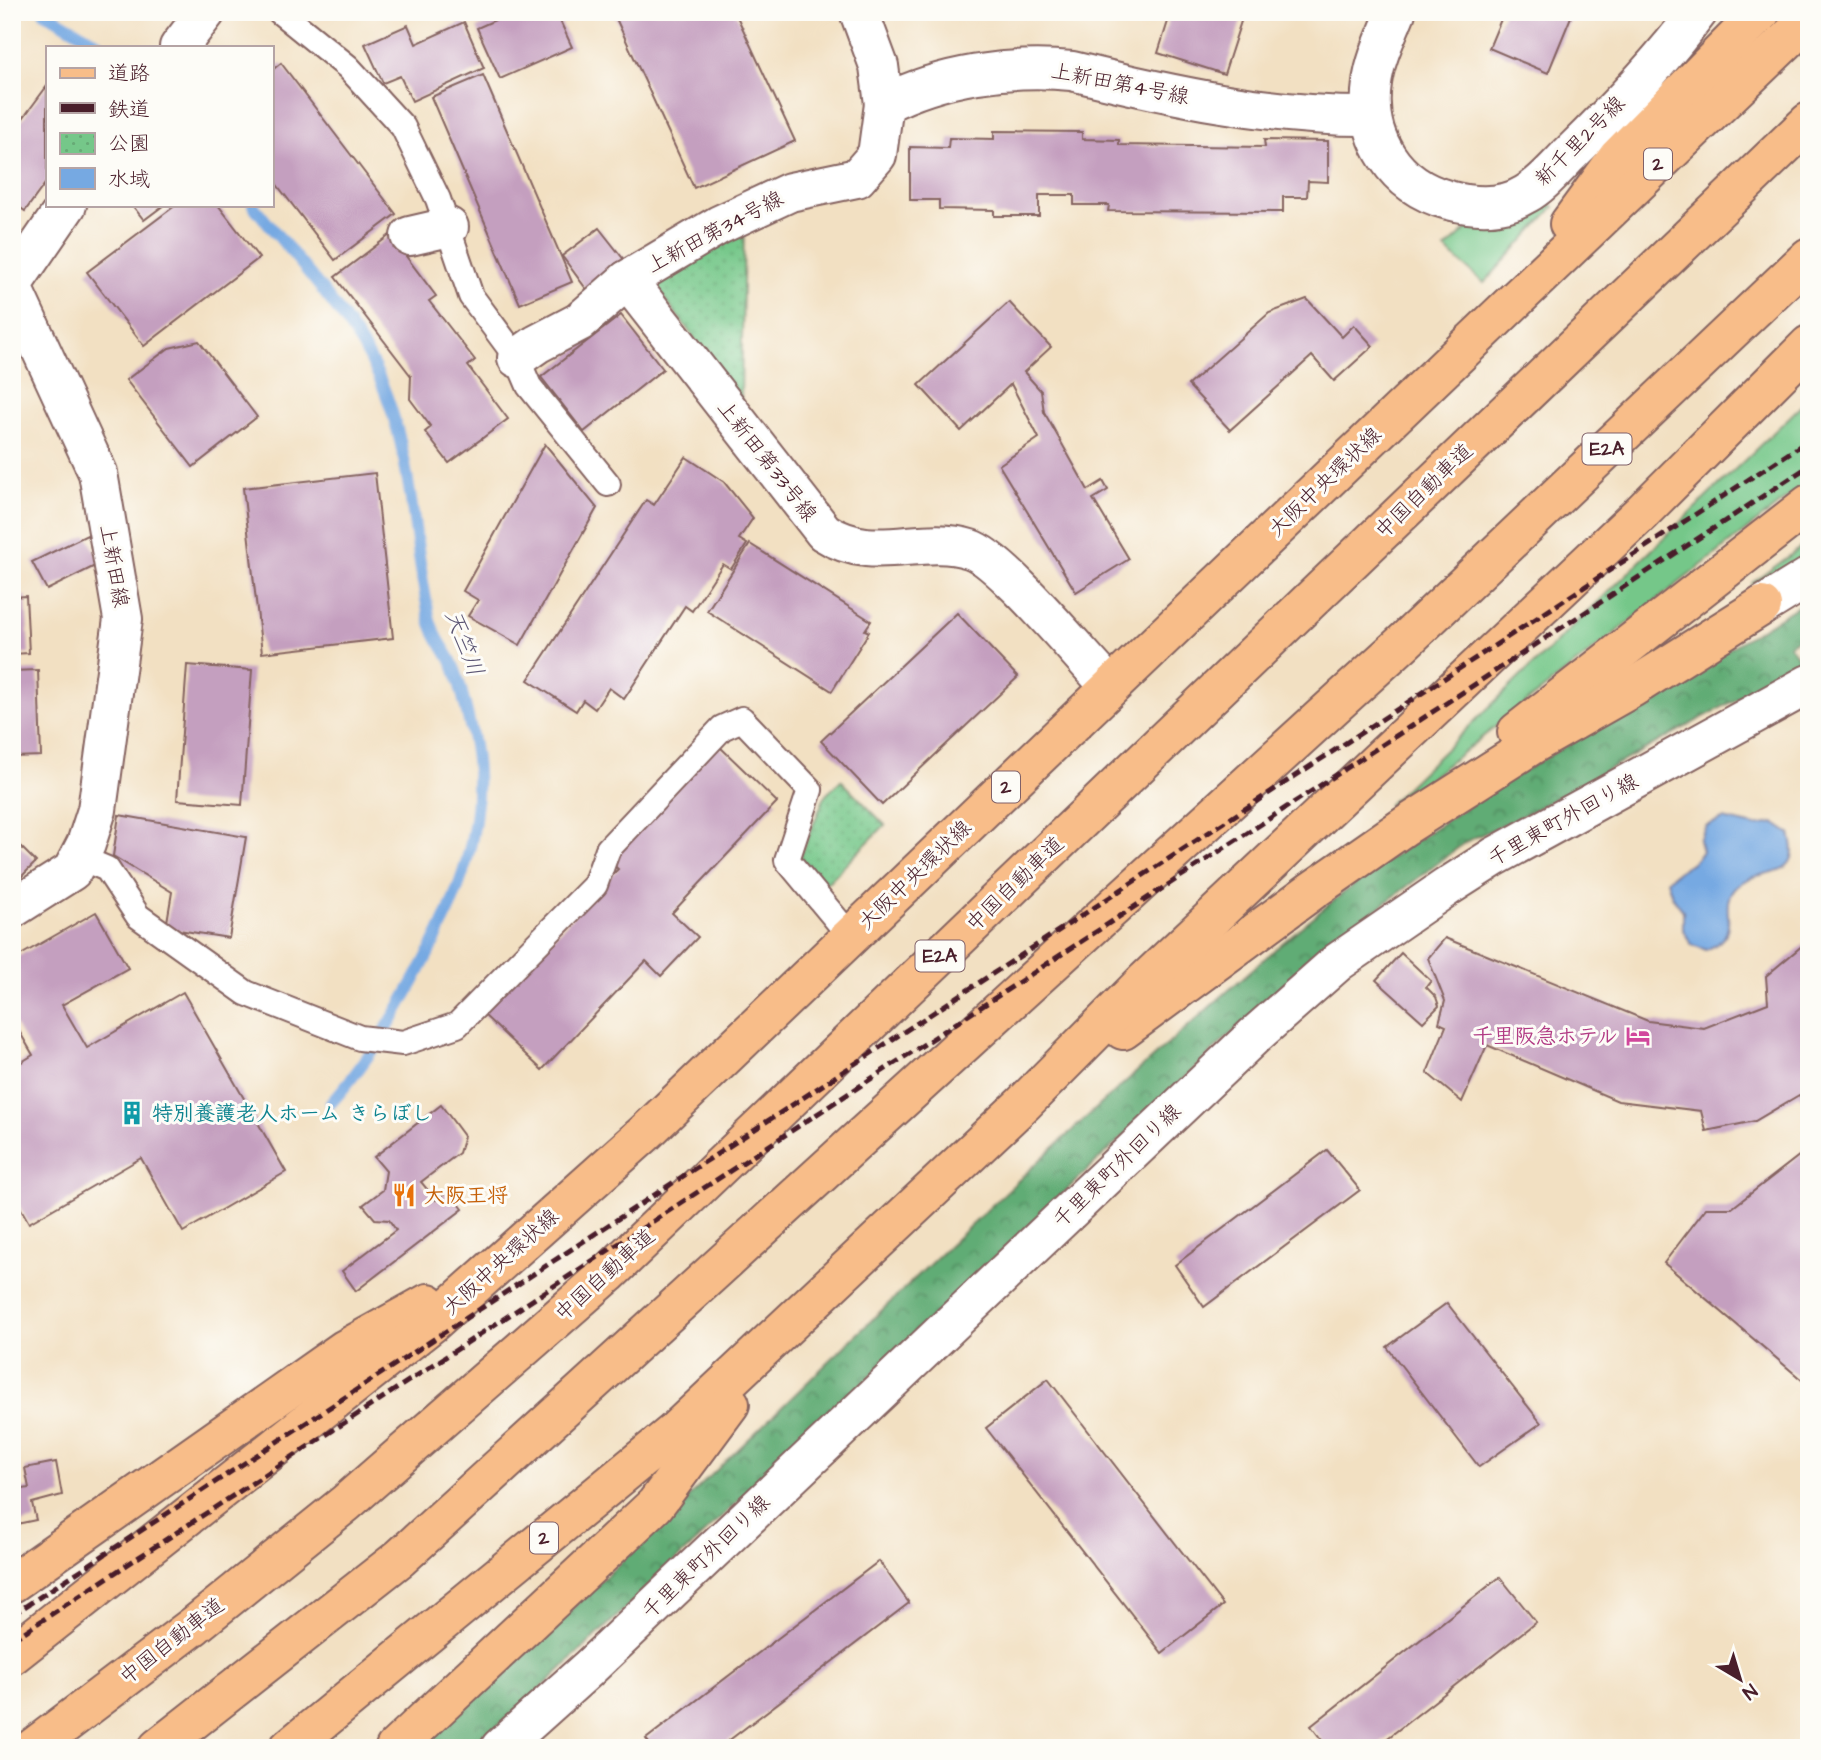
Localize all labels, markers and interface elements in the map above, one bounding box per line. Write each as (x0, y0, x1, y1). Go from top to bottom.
legend (46, 46, 273, 206)
street label: 上新田第4号線 (1048, 56, 1192, 112)
text: 道路 (108, 59, 150, 88)
street label: 新千里2号線 (1528, 89, 1632, 193)
text: 鉄道 (108, 95, 150, 124)
text: 公園 (108, 129, 150, 158)
road number: 2 (1644, 148, 1672, 180)
text: 水域 (108, 165, 150, 194)
street label: 上新田第34号線 (642, 184, 788, 280)
street label: 上新田第33号線 (710, 394, 824, 528)
street label: 大阪中央環状線 (1262, 421, 1388, 543)
road number: E2A (1582, 433, 1632, 464)
street label: 中国自動車道 (1369, 437, 1479, 545)
street label: 上新田線 (92, 522, 136, 610)
water label: 天竺川 (437, 605, 491, 681)
street label: 千里東町外回り線 (1483, 767, 1643, 873)
road number: 2 (992, 772, 1020, 802)
street label: 大阪中央環状線 (852, 814, 978, 936)
street label: 中国自動車道 (960, 830, 1070, 938)
road number: E2A (916, 940, 964, 972)
place label: 千里阪急ホテル (1472, 1022, 1618, 1051)
hotel icon: 千里阪急ホテル (1624, 1022, 1652, 1050)
street label: 千里東町外回り線 (1047, 1097, 1187, 1235)
building icon: 特別養護老人ホーム きらぼし (118, 1099, 146, 1127)
place label: 特別養護老人ホーム きらぼし (152, 1099, 433, 1128)
restaurant icon: 大阪王将 (390, 1181, 418, 1209)
place label: 大阪王将 (424, 1181, 508, 1210)
street label: 大阪中央環状線 (437, 1202, 565, 1322)
street label: 中国自動車道 (548, 1222, 662, 1328)
street label: 千里東町外回り線 (636, 1488, 776, 1626)
road number: 2 (530, 1522, 558, 1554)
street label: 中国自動車道 (113, 1591, 231, 1691)
north arrow (1706, 1644, 1776, 1714)
text: N (1736, 1677, 1763, 1706)

